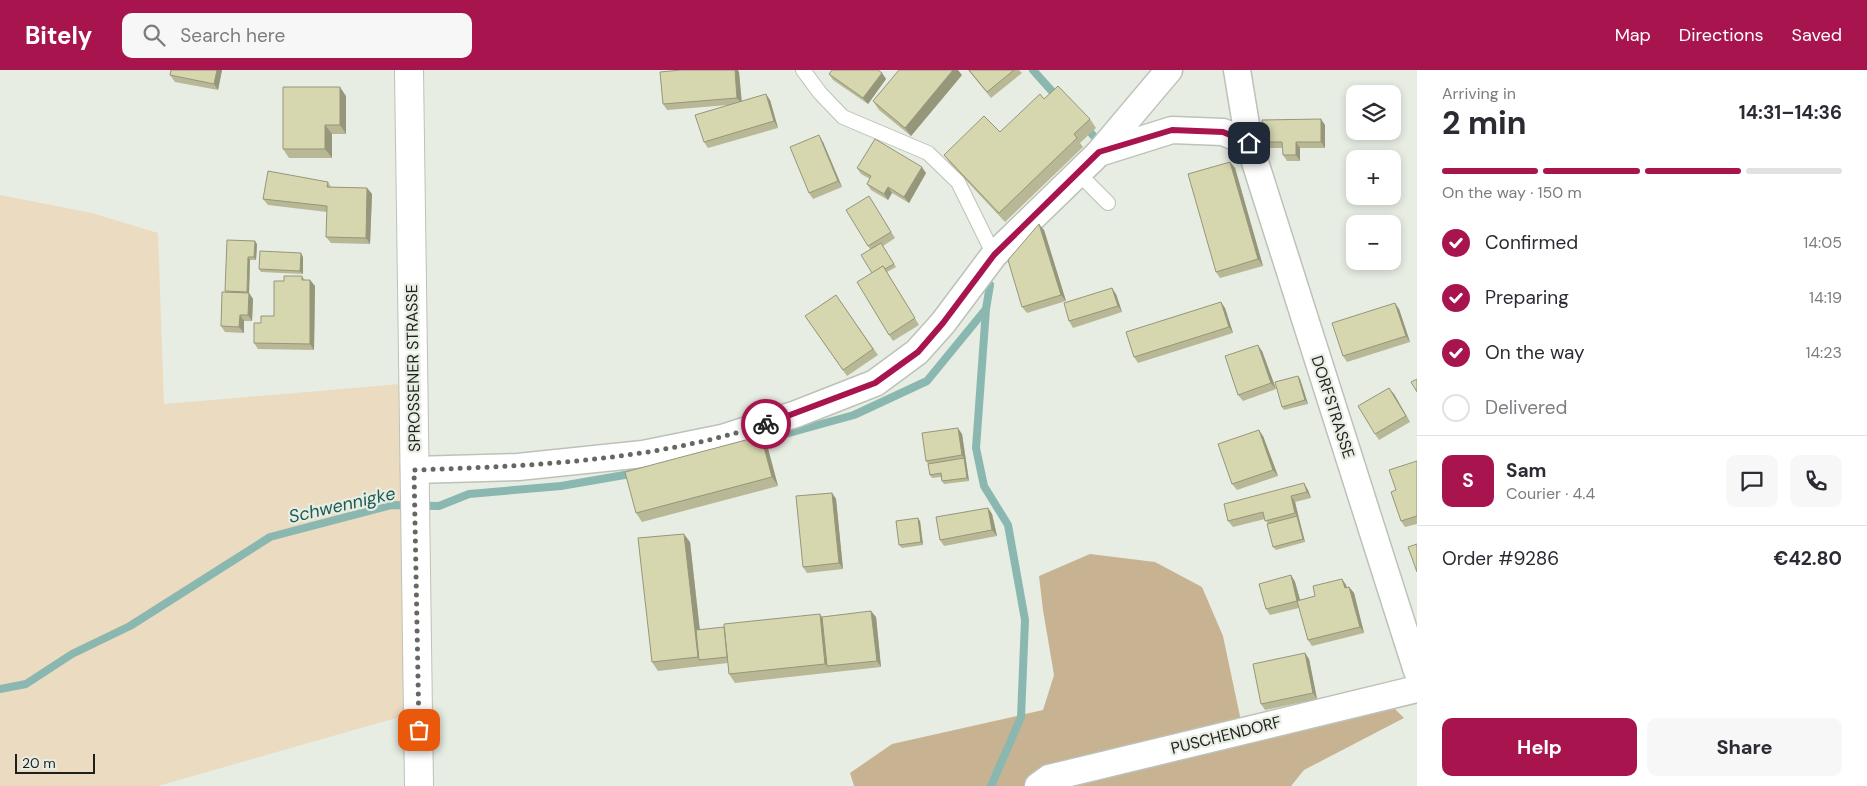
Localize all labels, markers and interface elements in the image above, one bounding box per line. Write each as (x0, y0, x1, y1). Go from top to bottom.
search box (122, 13, 472, 58)
text: Bitely (25, 20, 92, 51)
icon: search (140, 21, 168, 49)
text: Search here (180, 23, 285, 48)
text: Map (1615, 23, 1651, 47)
text: Directions (1679, 23, 1764, 47)
text: Saved (1792, 23, 1842, 47)
text: Arriving in (1442, 83, 1516, 104)
map controls (1346, 85, 1401, 270)
button: layers (1346, 85, 1401, 140)
text: 14:31–14:36 (1739, 100, 1842, 125)
text: 2 min (1442, 102, 1527, 144)
pin (1228, 122, 1270, 164)
icon: home (1235, 129, 1263, 157)
button: + (1346, 150, 1401, 205)
text: On the way · 150 m (1442, 182, 1582, 203)
button: − (1346, 215, 1401, 270)
icon: check (1442, 229, 1470, 257)
text: Confirmed (1485, 230, 1578, 255)
text: 14:05 (1803, 232, 1842, 253)
street label: SPROSSENER STRASSE (401, 284, 425, 452)
icon: check (1442, 284, 1470, 312)
text: Preparing (1485, 285, 1569, 310)
text: 14:19 (1809, 287, 1842, 308)
icon: check (1442, 339, 1470, 367)
text: On the way (1485, 340, 1585, 365)
text: 14:23 (1805, 342, 1842, 363)
street label: DORFSTRASSE (1306, 353, 1360, 461)
text: Delivered (1485, 395, 1567, 420)
courier (741, 399, 791, 449)
icon: bike (752, 410, 780, 438)
button: chat (1726, 455, 1778, 507)
button: phone (1790, 455, 1842, 507)
text: Sam (1506, 458, 1547, 483)
text: S (1462, 468, 1474, 493)
water label: Schwennigke (286, 481, 398, 529)
text: Courier · 4.4 (1506, 483, 1595, 504)
text: Order #9286 (1442, 546, 1559, 571)
text: €42.80 (1773, 546, 1842, 571)
pin (398, 709, 440, 751)
street label: PUSCHENDORF (1169, 711, 1284, 759)
icon: bag (405, 716, 433, 744)
button: Help (1442, 718, 1637, 776)
button: Share (1647, 718, 1842, 776)
scale bar (15, 751, 95, 774)
text: 20 m (22, 754, 56, 772)

